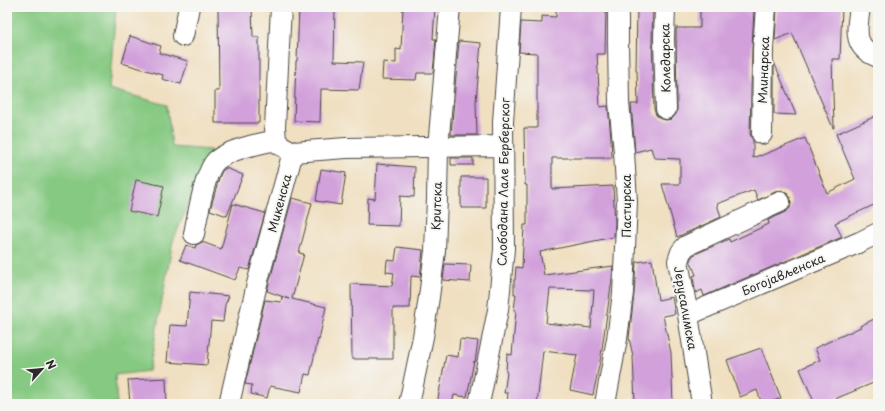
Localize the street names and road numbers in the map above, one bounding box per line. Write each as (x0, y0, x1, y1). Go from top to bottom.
street label: Коледарска (655, 23, 675, 93)
street label: Млинарска (753, 35, 773, 104)
street label: Слободана Лале Берберског (493, 97, 513, 266)
street label: Микенска (263, 171, 296, 234)
street label: Пастирска (617, 174, 635, 238)
street label: Критска (426, 181, 446, 230)
street label: Богојављенска (739, 248, 828, 300)
street label: Јерусалимска (670, 265, 702, 352)

